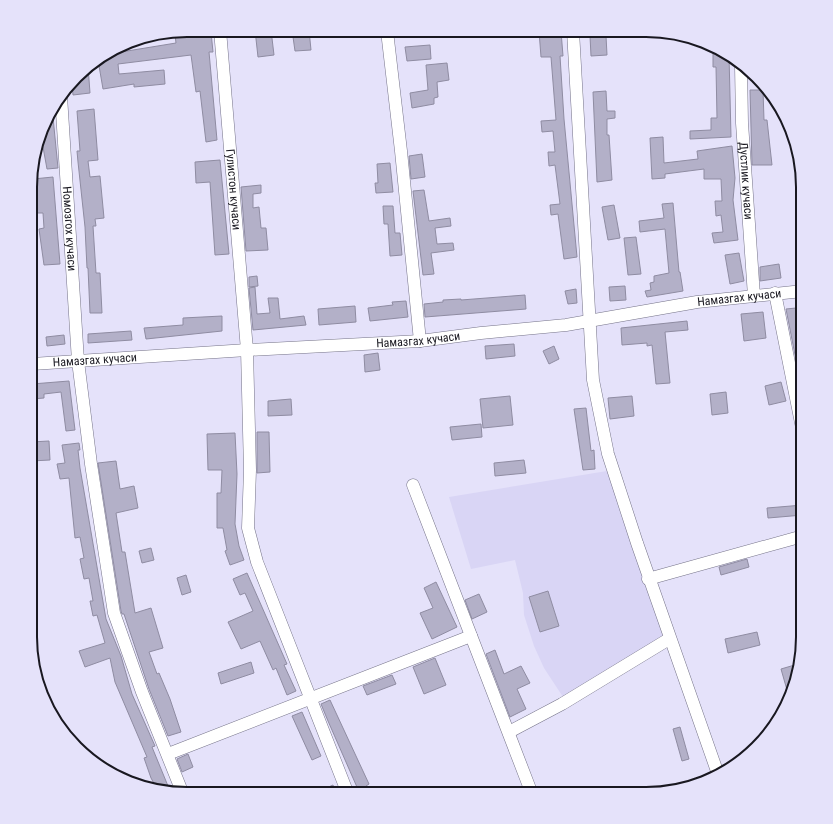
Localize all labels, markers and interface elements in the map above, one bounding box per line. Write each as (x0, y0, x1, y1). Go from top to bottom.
street label: Дустлик кучаси (736, 142, 756, 220)
street label: Гулистон кучаси (223, 148, 244, 231)
street label: Номозгох кучаси (60, 186, 79, 272)
street label: Намазгах кучаси (697, 286, 782, 309)
street label: Намазгах кучаси (376, 329, 461, 350)
street label: Намазгах кучаси (52, 350, 137, 370)

